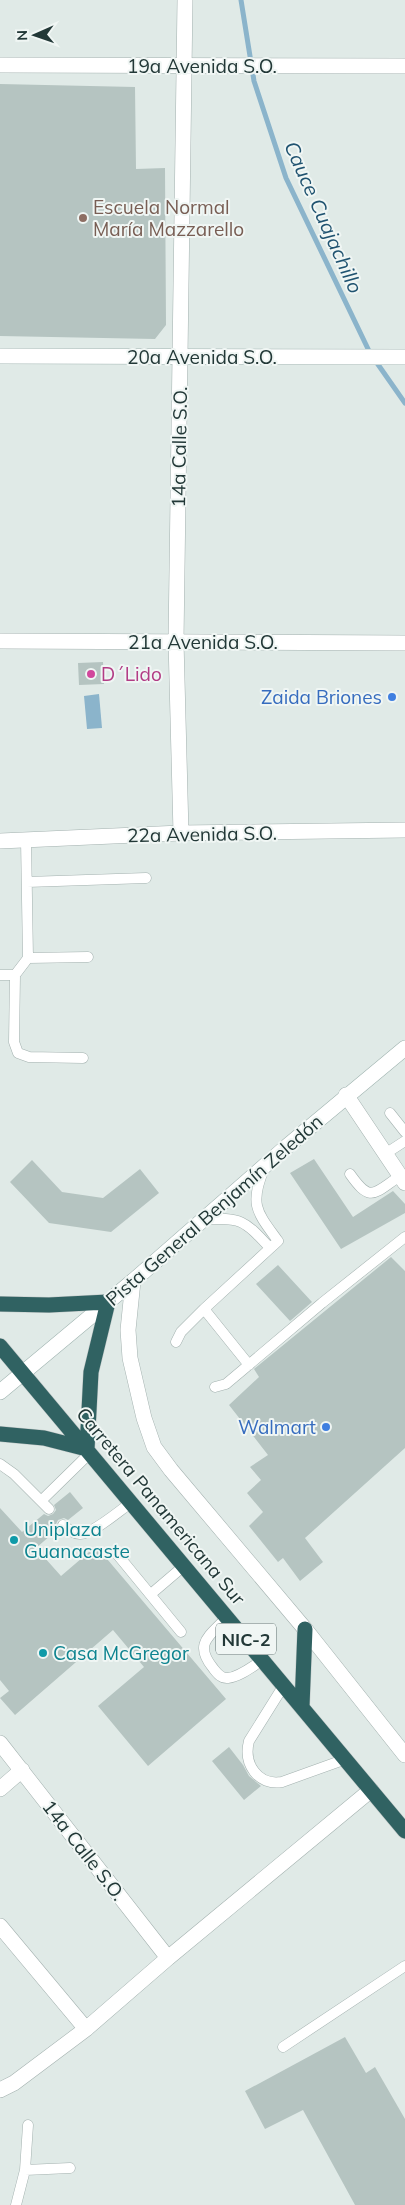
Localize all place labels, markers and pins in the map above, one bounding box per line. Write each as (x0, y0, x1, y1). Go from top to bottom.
place label: Escuela Normal María Mazzarello (93, 195, 244, 241)
marker: Escuela Normal María Mazzarello (77, 212, 89, 224)
place label: D´Lido (101, 662, 162, 686)
marker: D´Lido (85, 668, 97, 680)
place label: Zaida Briones (261, 685, 382, 709)
marker: Zaida Briones (386, 691, 398, 703)
place label: Walmart (238, 1415, 316, 1439)
marker: Walmart (320, 1421, 332, 1433)
place label: Uniplaza Guanacaste (24, 1517, 130, 1563)
marker: Uniplaza Guanacaste (8, 1534, 20, 1546)
place label: Casa McGregor (53, 1641, 189, 1665)
marker: Casa McGregor (37, 1647, 49, 1659)

